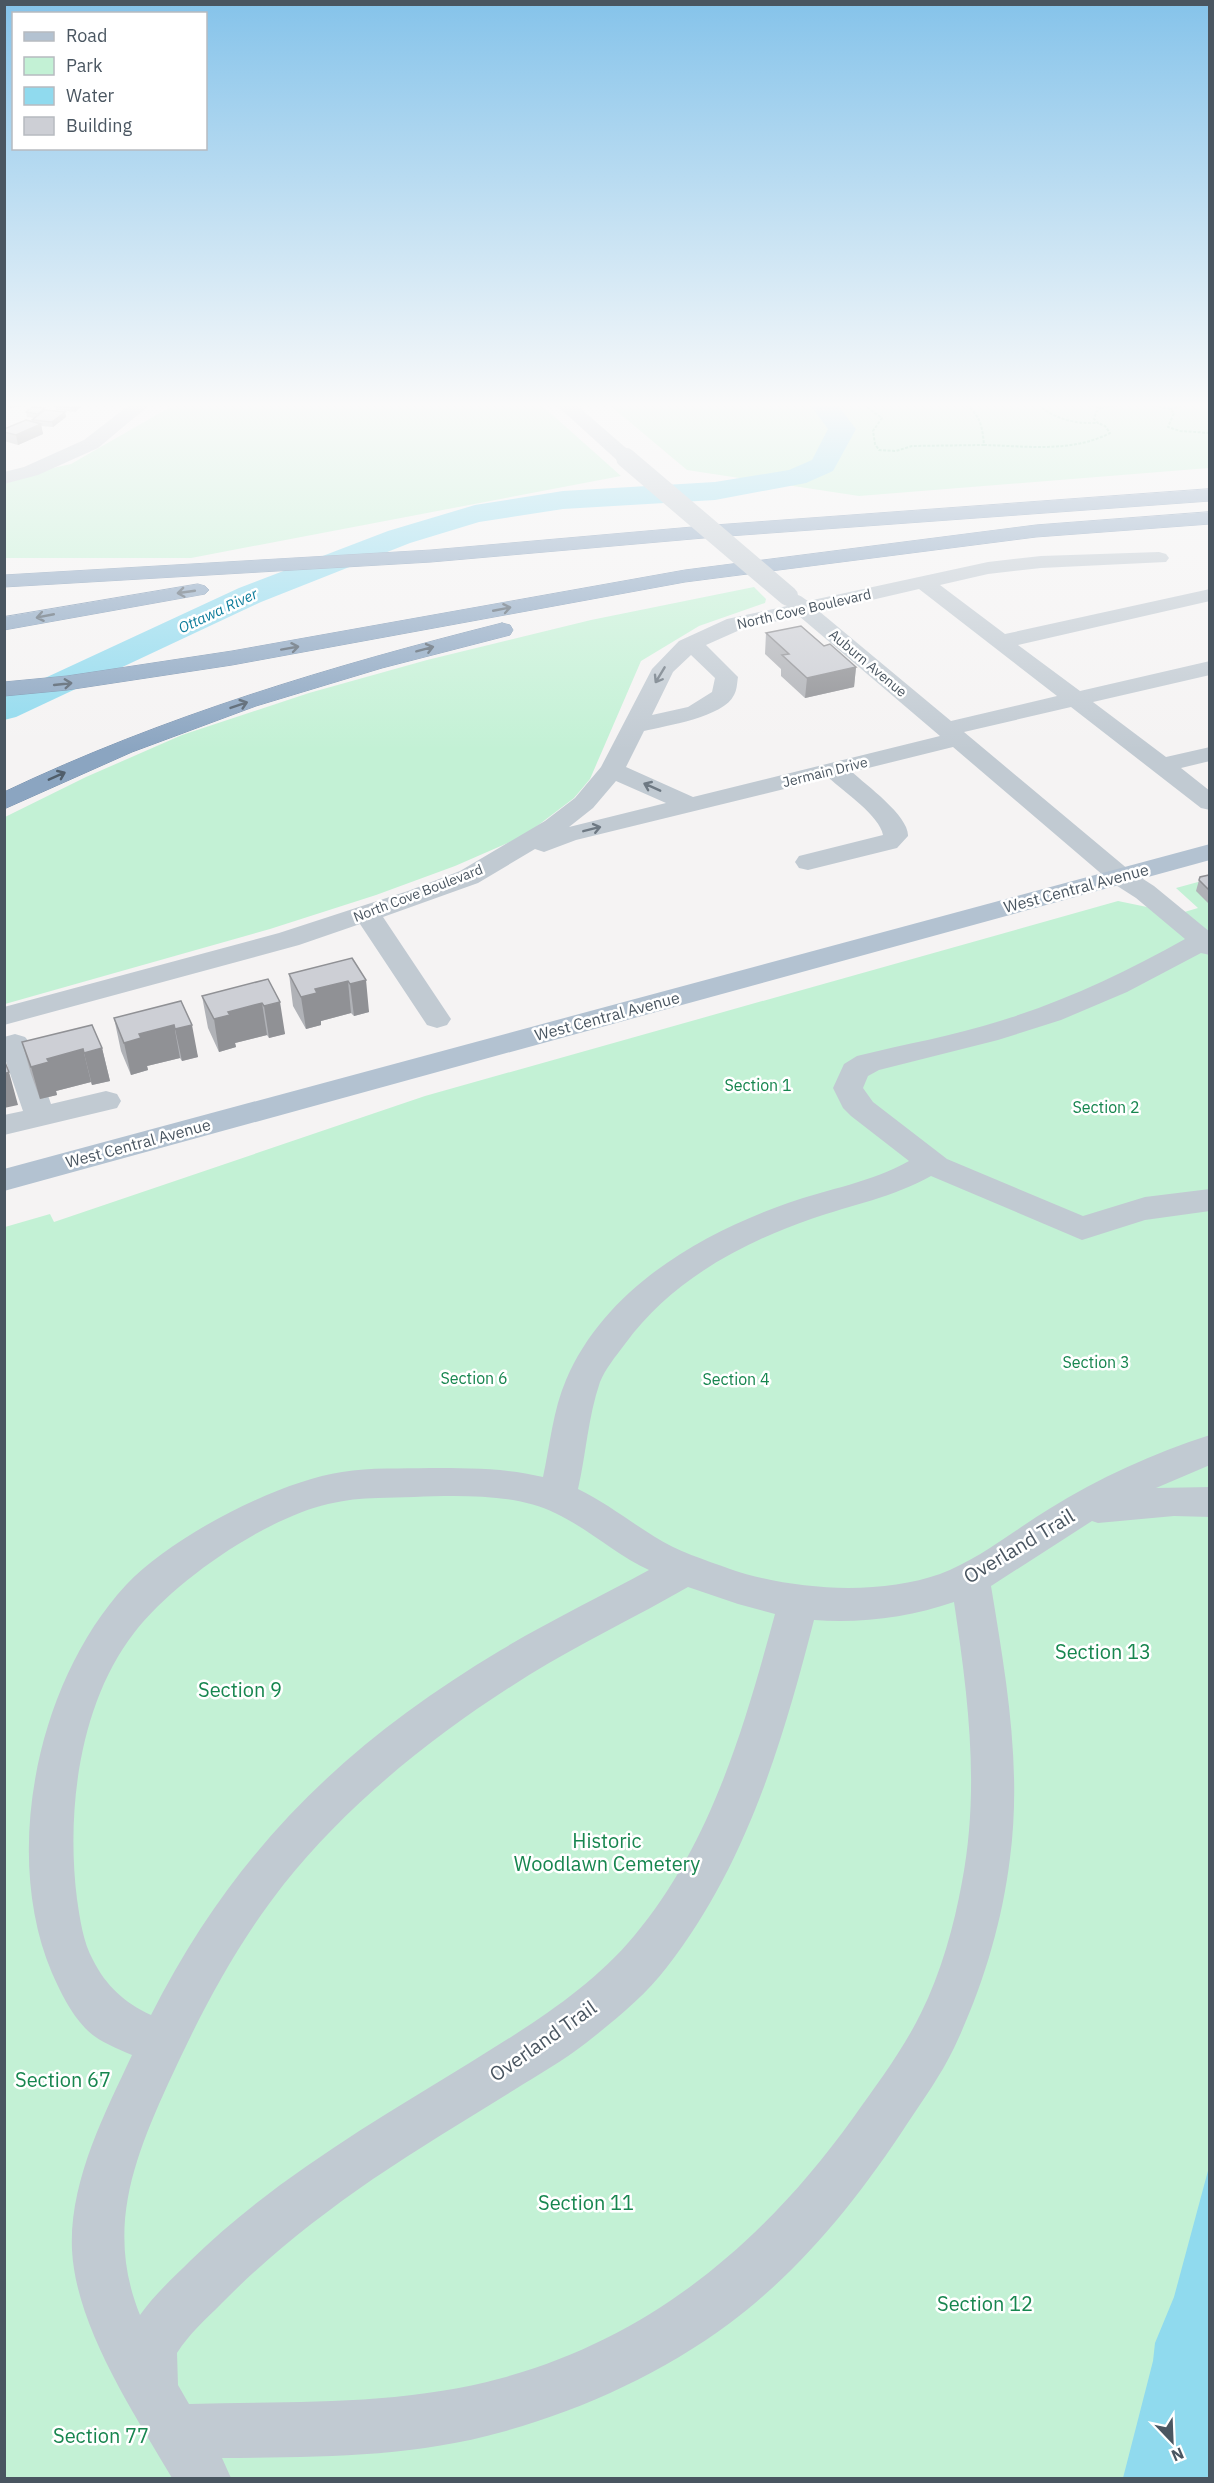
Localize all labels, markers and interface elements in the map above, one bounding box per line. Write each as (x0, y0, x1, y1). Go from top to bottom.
legend (12, 12, 207, 150)
text: Road (66, 24, 107, 47)
text: Park (66, 54, 103, 77)
text: Water (66, 84, 115, 107)
text: Building (66, 114, 133, 137)
water label: Ottawa River (175, 584, 261, 637)
street label: North Cove Boulevard (735, 585, 873, 633)
one-way arrow (177, 587, 197, 598)
one-way arrow (492, 603, 512, 614)
one-way arrow (36, 611, 55, 622)
street label: Auburn Avenue (825, 625, 911, 701)
one-way arrow (279, 643, 299, 654)
one-way arrow (415, 643, 434, 655)
one-way arrow (654, 666, 666, 683)
one-way arrow (52, 678, 72, 689)
one-way arrow (229, 699, 247, 710)
street label: Jermain Drive (781, 753, 870, 791)
one-way arrow (48, 770, 66, 781)
one-way arrow (643, 781, 661, 792)
one-way arrow (582, 823, 601, 835)
street label: West Central Avenue (1001, 859, 1151, 917)
street label: North Cove Boulevard (351, 860, 485, 926)
street label: West Central Avenue (532, 987, 682, 1045)
park label: Section 1 (724, 1075, 792, 1095)
park label: Section 2 (1072, 1097, 1140, 1117)
street label: West Central Avenue (63, 1114, 213, 1172)
park label: Section 3 (1062, 1352, 1130, 1372)
park label: Section 6 (440, 1368, 508, 1388)
park label: Section 4 (702, 1369, 770, 1389)
street label: Overland Trail (958, 1502, 1079, 1589)
park label: Section 13 (1055, 1638, 1151, 1665)
park label: Section 9 (198, 1676, 282, 1703)
park label: Historic Woodlawn Cemetery (514, 1827, 700, 1877)
street label: Overland Trail (484, 1994, 602, 2087)
park label: Section 67 (15, 2066, 111, 2093)
park label: Section 11 (538, 2189, 634, 2216)
park label: Section 12 (937, 2290, 1033, 2317)
north arrow (1142, 2411, 1202, 2471)
park label: Section 77 (53, 2422, 149, 2449)
text: N (1169, 2443, 1187, 2466)

